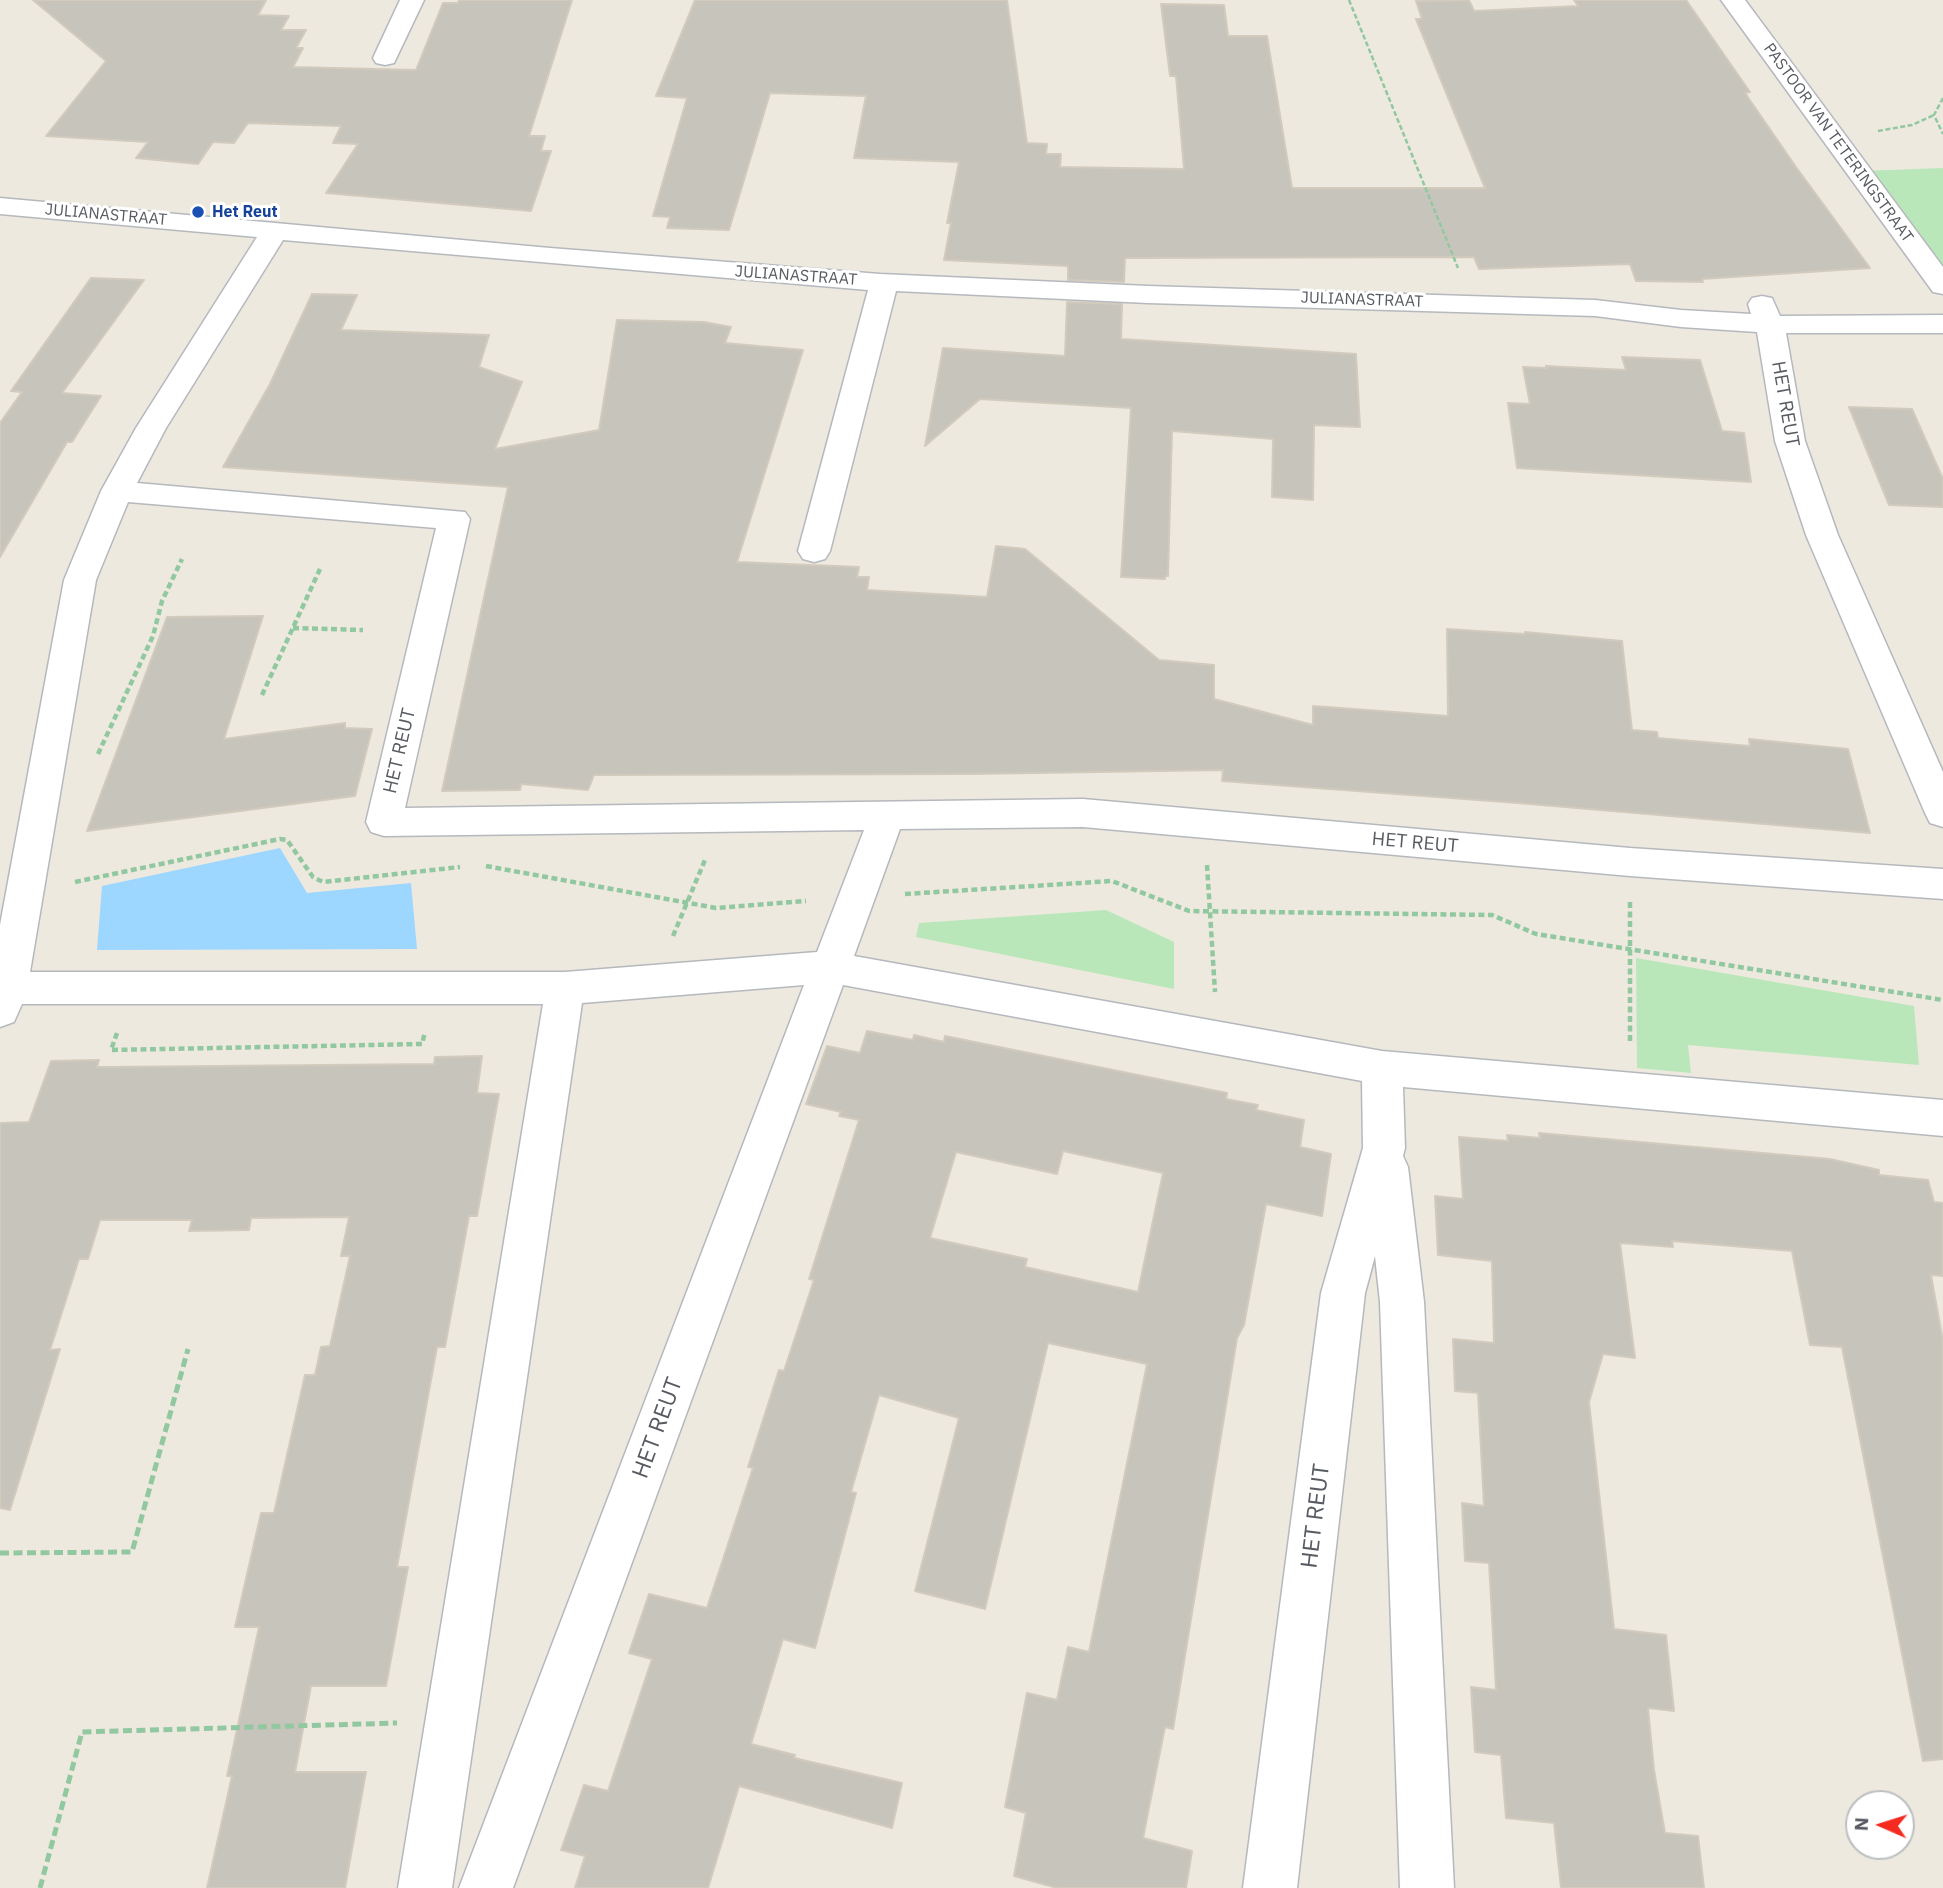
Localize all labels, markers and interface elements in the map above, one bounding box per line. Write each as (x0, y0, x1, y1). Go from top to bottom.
street label: PASTOOR VAN TETERINGSTRAAT (1759, 40, 1917, 246)
street label: JULIANASTRAAT (44, 200, 168, 230)
place label: Het Reut (212, 202, 278, 222)
marker: Het Reut (190, 204, 206, 220)
street label: JULIANASTRAAT (734, 262, 858, 290)
street label: JULIANASTRAAT (1300, 288, 1424, 312)
street label: HET REUT (1766, 359, 1804, 449)
street label: HET REUT (379, 706, 421, 796)
street label: HET REUT (1371, 828, 1459, 858)
street label: HET REUT (627, 1374, 689, 1482)
street label: HET REUT (1296, 1462, 1336, 1570)
north arrow (1845, 1790, 1915, 1860)
text: N (1849, 1817, 1873, 1832)

